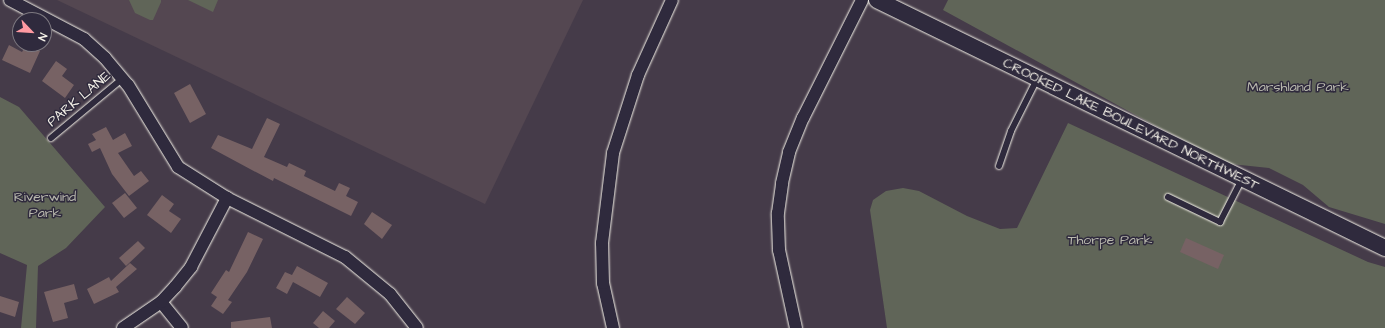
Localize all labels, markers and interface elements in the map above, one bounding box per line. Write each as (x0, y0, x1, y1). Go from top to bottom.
north arrow (12, 12, 52, 52)
text: N (34, 31, 51, 43)
street label: CROOKED LAKE BOULEVARD NORTHWEST (1000, 54, 1262, 194)
street label: PARK LANE (44, 68, 114, 130)
park label: Marshland Park (1247, 79, 1349, 95)
park label: Riverwind Park (14, 189, 76, 222)
park label: Thorpe Park (1068, 232, 1152, 248)

